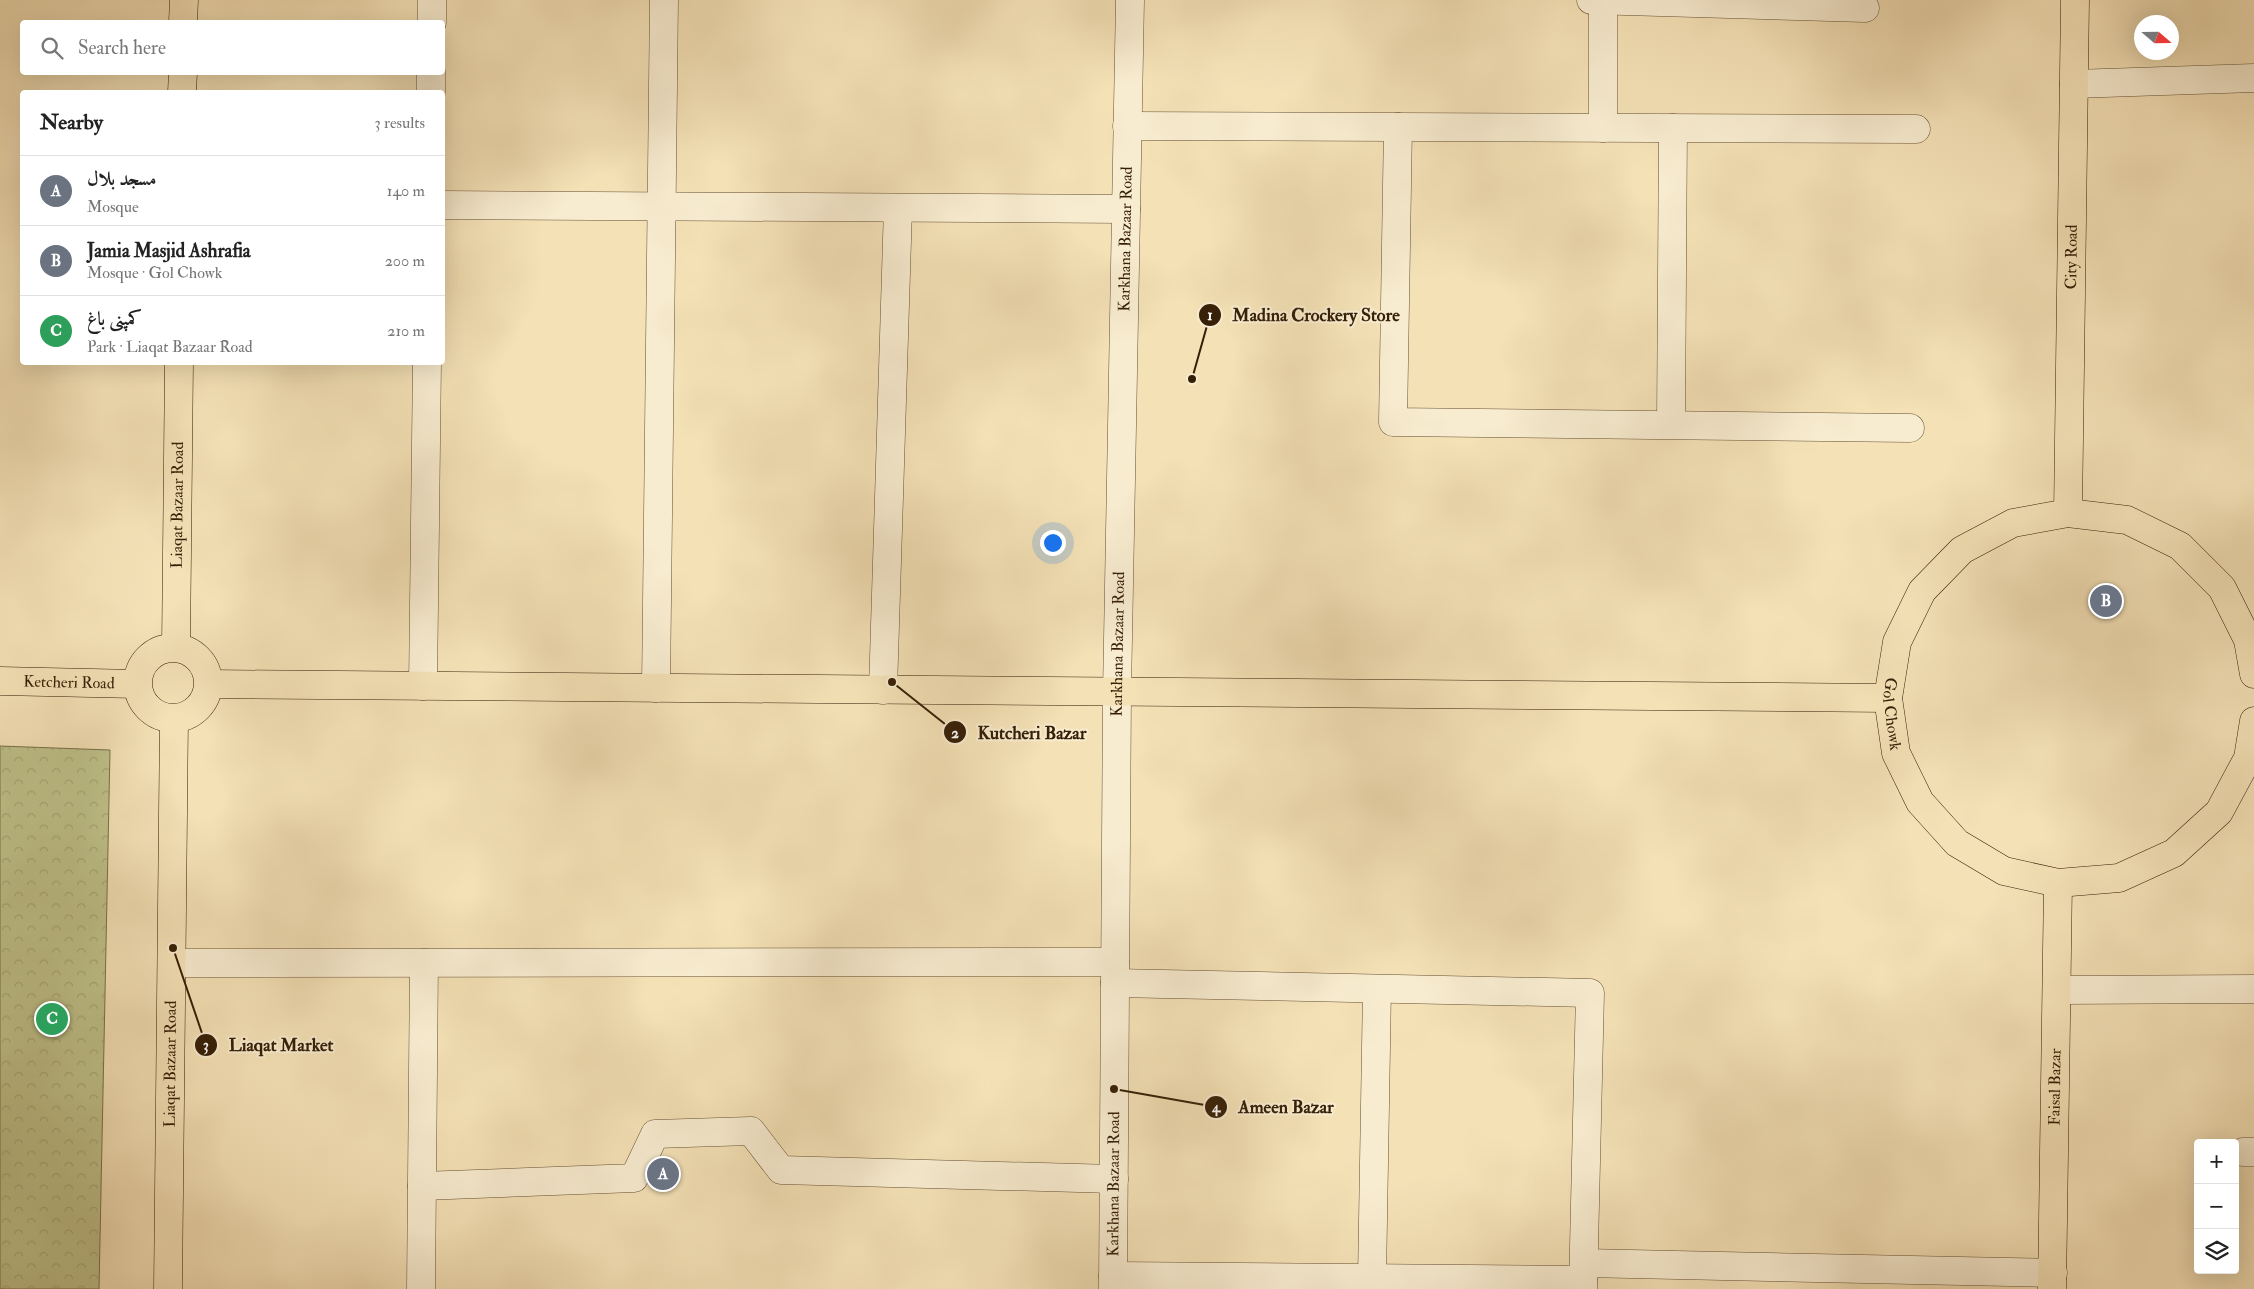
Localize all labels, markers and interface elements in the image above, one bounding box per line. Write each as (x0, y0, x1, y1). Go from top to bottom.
north arrow (2134, 15, 2179, 60)
search box (20, 20, 445, 75)
icon: search (38, 34, 66, 62)
text: Search here (78, 36, 166, 60)
text: Nearby (40, 109, 103, 136)
text: 3 results (374, 113, 425, 133)
street label: Karkhana Bazaar Road (1114, 166, 1137, 312)
text: مسجد بلال (87, 167, 156, 191)
text: A (51, 181, 61, 201)
text: 140 m (387, 181, 425, 201)
text: Mosque (87, 197, 139, 217)
street label: City Road (2061, 224, 2082, 290)
text: Jamia Masjid Ashrafia (87, 239, 251, 263)
text: B (51, 251, 61, 271)
text: 200 m (385, 251, 425, 271)
text: Mosque · Gol Chowk (87, 263, 222, 283)
callout: Madina Crockery Store (1197, 298, 1410, 331)
text: Madina Crockery Store (1231, 304, 1400, 327)
text: 1 (1207, 306, 1213, 325)
text: کمپنی باغ (87, 307, 142, 331)
text: C (50, 321, 62, 341)
text: 210 m (387, 321, 425, 341)
text: Park · Liaqat Bazaar Road (87, 337, 253, 357)
street label: Liaqat Bazaar Road (167, 441, 188, 568)
your location (1040, 530, 1066, 556)
street label: Karkhana Bazaar Road (1107, 571, 1129, 717)
pin: B (2090, 582, 2122, 620)
street label: Ketcheri Road (23, 672, 115, 694)
street label: Gol Chowk (1878, 676, 1906, 752)
callout: Kutcheri Bazar (943, 716, 1096, 749)
text: Kutcheri Bazar (978, 722, 1087, 745)
text: 2 (951, 724, 959, 743)
pin: C (36, 1000, 68, 1038)
street label: Liaqat Bazaar Road (160, 1000, 181, 1127)
callout: Liaqat Market (193, 1028, 343, 1061)
text: Liaqat Market (229, 1034, 334, 1057)
text: 3 (203, 1036, 209, 1055)
street label: Faisal Bazar (2044, 1048, 2066, 1126)
callout: Ameen Bazar (1204, 1090, 1344, 1123)
text: Ameen Bazar (1237, 1096, 1334, 1119)
text: 4 (1211, 1098, 1221, 1117)
street label: Karkhana Bazaar Road (1103, 1111, 1124, 1257)
map controls (2194, 1139, 2239, 1274)
button: + (2194, 1139, 2239, 1184)
pin: A (647, 1155, 679, 1193)
button: − (2194, 1184, 2239, 1229)
button: layers (2194, 1229, 2239, 1274)

